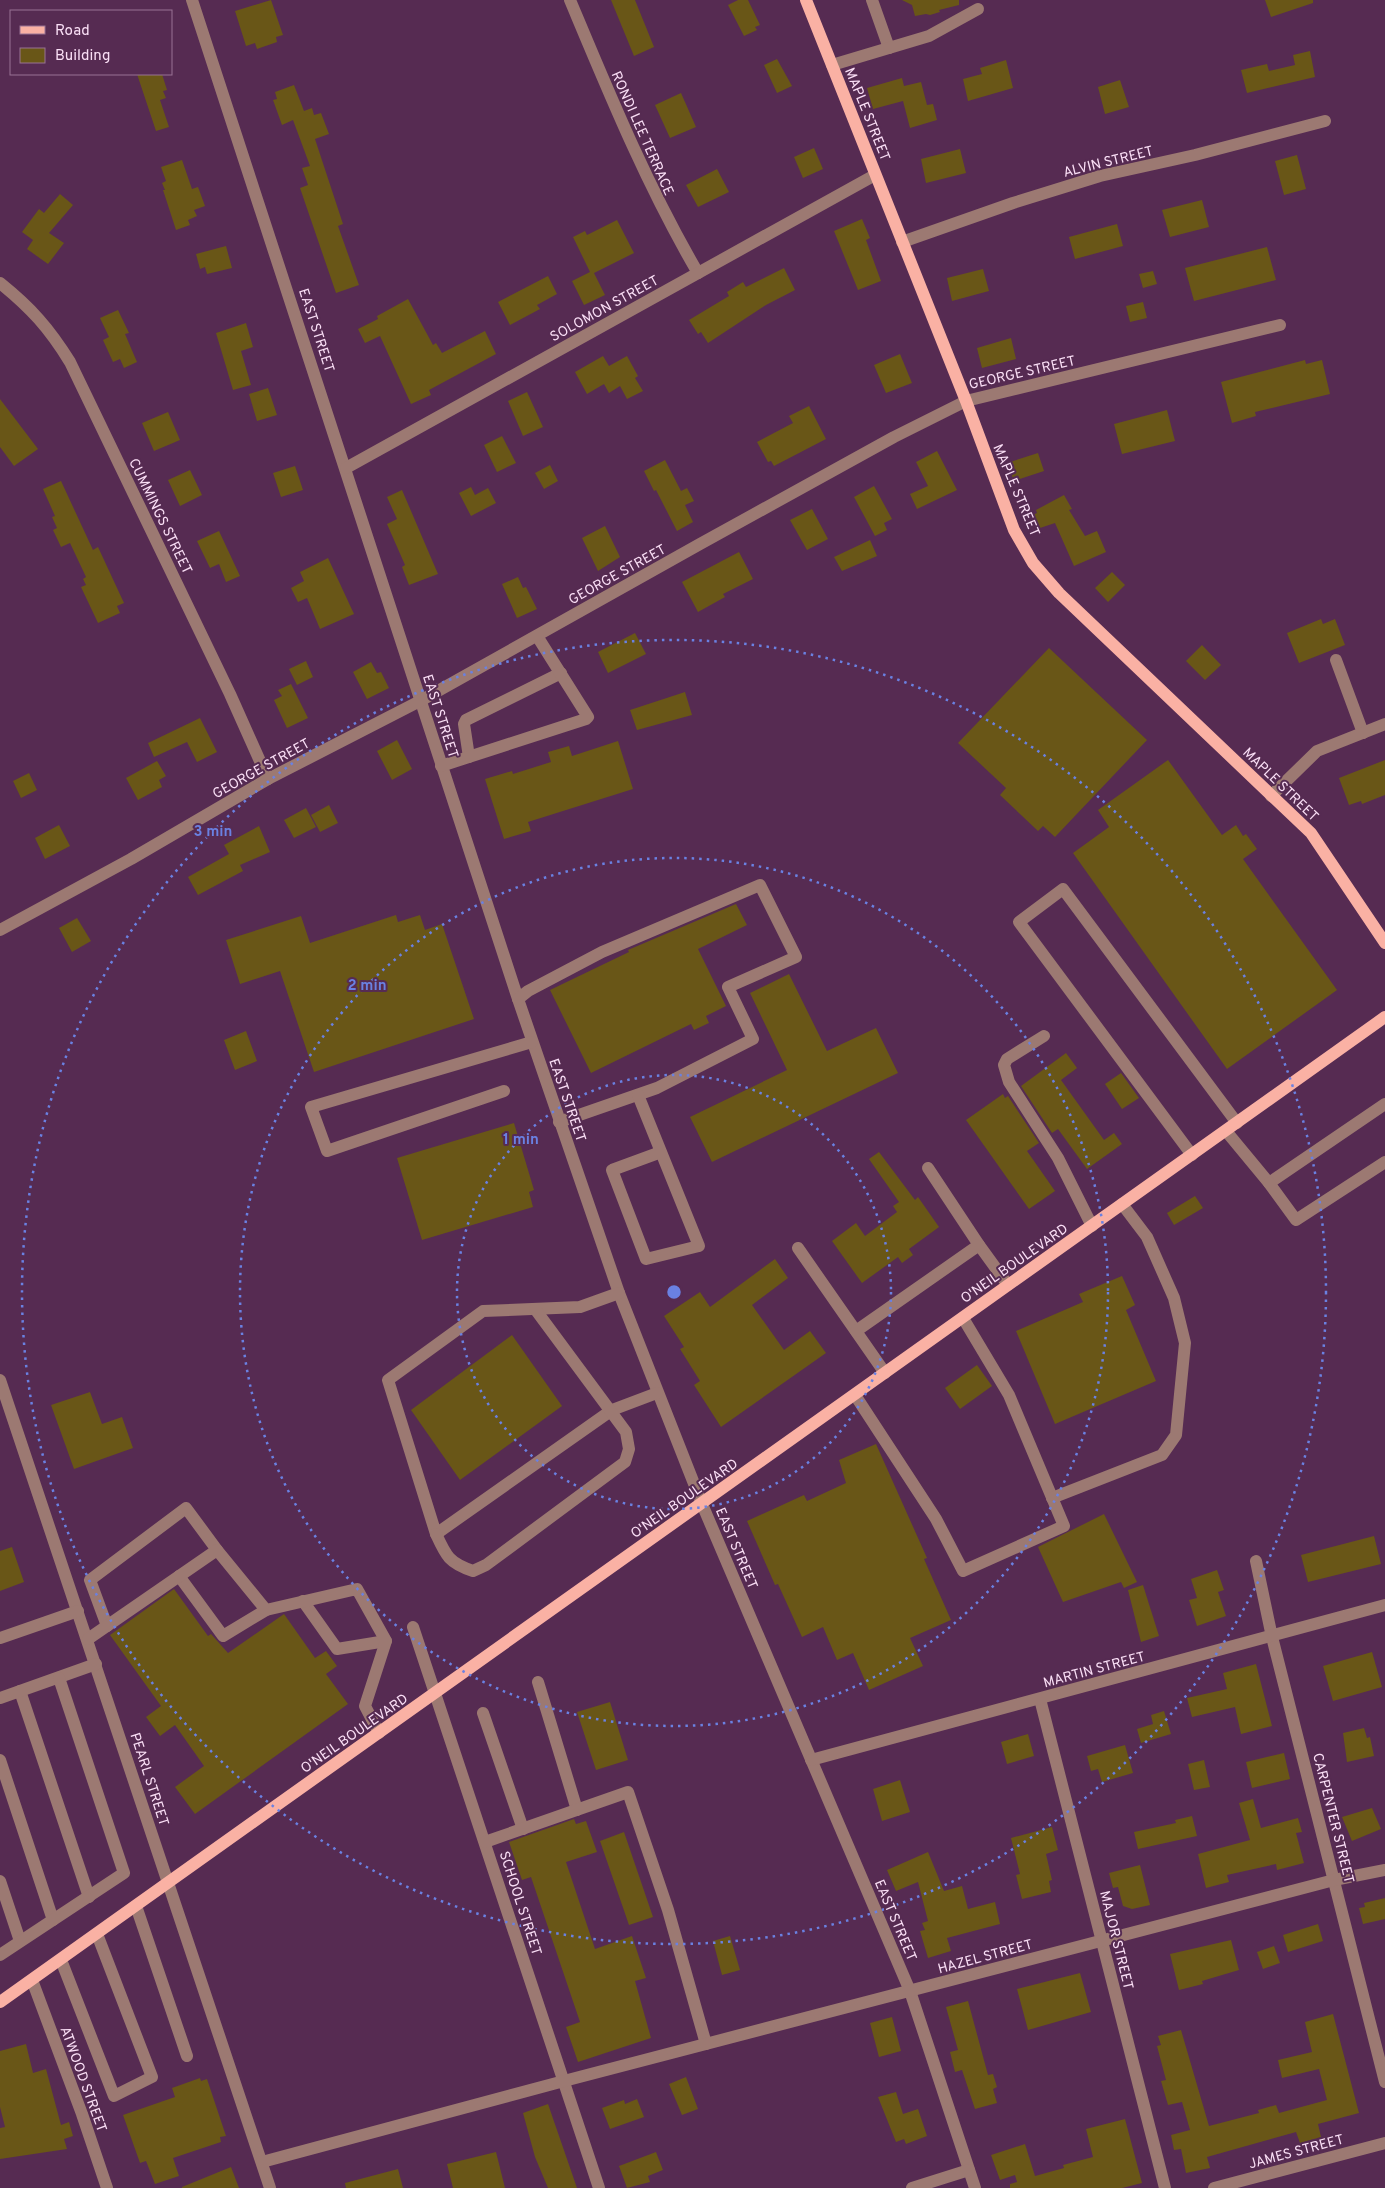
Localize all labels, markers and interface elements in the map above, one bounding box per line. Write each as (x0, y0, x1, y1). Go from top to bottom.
legend (10, 10, 172, 75)
text: Road (55, 22, 90, 41)
text: Building (55, 47, 110, 66)
street label: MAPLE STREET (840, 66, 893, 164)
street label: RONDI LEE TERRACE (607, 69, 677, 198)
street label: ALVIN STREET (1061, 143, 1155, 182)
street label: SOLOMON STREET (547, 272, 662, 346)
street label: EAST STREET (294, 286, 337, 374)
street label: GEORGE STREET (967, 353, 1077, 394)
street label: MAPLE STREET (988, 442, 1043, 539)
street label: CUMMINGS STREET (124, 456, 195, 577)
street label: GEORGE STREET (566, 542, 669, 609)
street label: EAST STREET (418, 672, 461, 760)
street label: GEORGE STREET (210, 736, 313, 803)
street label: MAPLE STREET (1238, 745, 1321, 826)
text: 3 min (193, 823, 233, 842)
text: 2 min (347, 977, 387, 996)
street label: EAST STREET (544, 1057, 589, 1144)
text: 1 min (503, 1131, 539, 1150)
street label: O'NEIL BOULEVARD (958, 1221, 1072, 1308)
centre of rings (665, 1283, 683, 1301)
street label: O'NEIL BOULEVARD (628, 1456, 742, 1543)
street label: EAST STREET (711, 1505, 760, 1592)
street label: MARTIN STREET (1042, 1649, 1147, 1692)
street label: O'NEIL BOULEVARD (298, 1691, 412, 1778)
street label: PEARL STREET (125, 1731, 172, 1828)
street label: CARPENTER STREET (1308, 1751, 1357, 1885)
street label: SCHOOL STREET (495, 1849, 544, 1958)
street label: EAST STREET (870, 1877, 919, 1964)
street label: MAJOR STREET (1095, 1889, 1136, 1992)
street label: HAZEL STREET (936, 1937, 1035, 1978)
street label: ATWOOD STREET (56, 2024, 110, 2135)
street label: JAMES STREET (1247, 2132, 1346, 2173)

